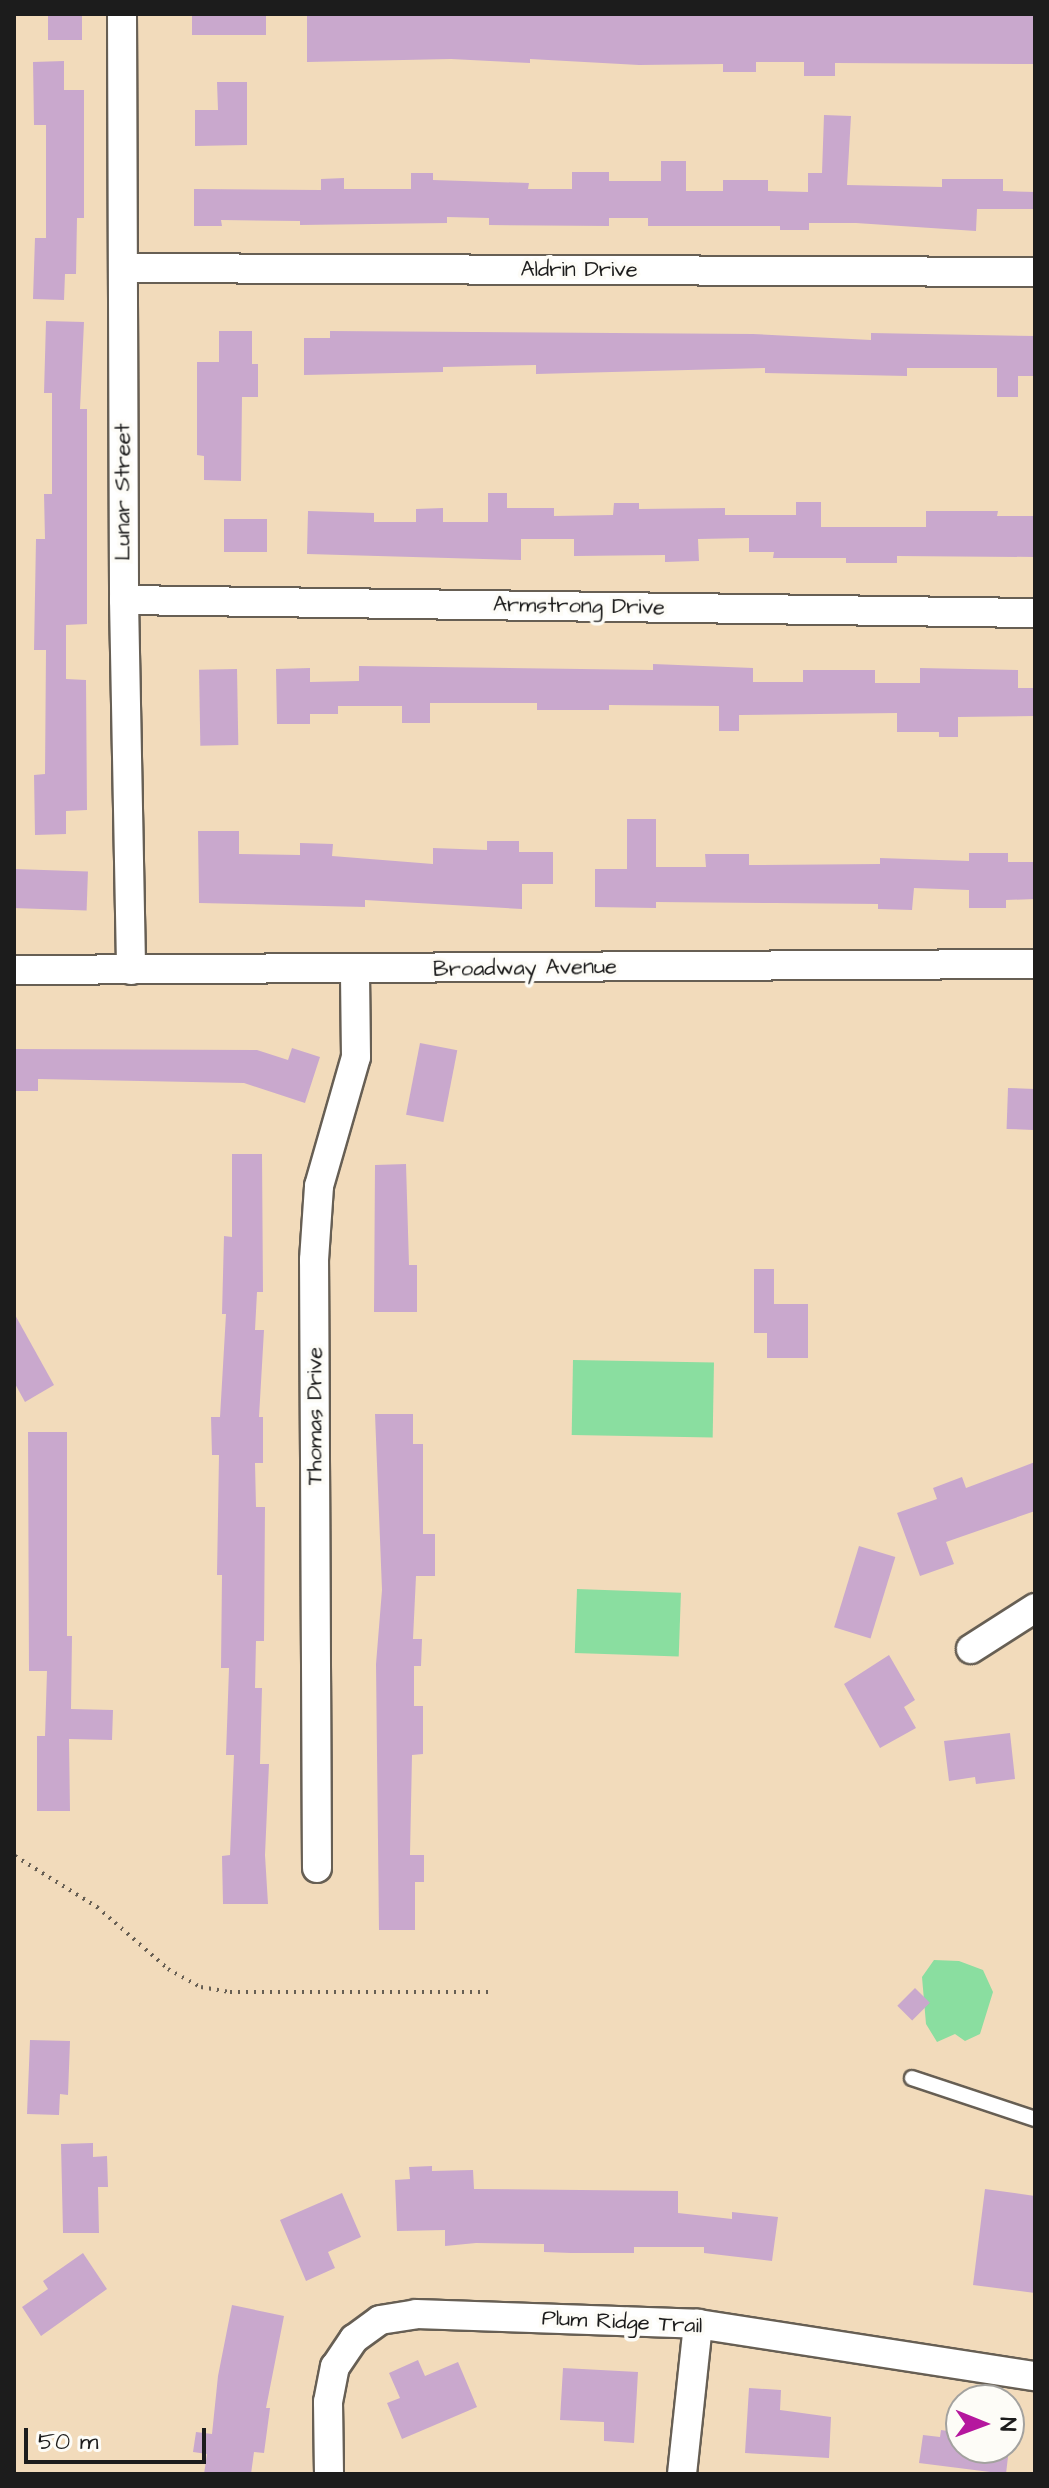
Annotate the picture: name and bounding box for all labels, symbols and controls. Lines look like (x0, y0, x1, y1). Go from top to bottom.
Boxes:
street label: Aldrin Drive (520, 257, 638, 283)
street label: Lunar Street (110, 423, 136, 561)
street label: Armstrong Drive (493, 591, 665, 621)
street label: Broadway Avenue (433, 953, 617, 983)
street label: Thomas Drive (302, 1347, 328, 1485)
street label: Plum Ridge Trail (541, 2305, 703, 2339)
north arrow (945, 2384, 1025, 2464)
scale bar (28, 2412, 210, 2462)
text: N (992, 2417, 1023, 2432)
text: 50 m (38, 2425, 98, 2459)

